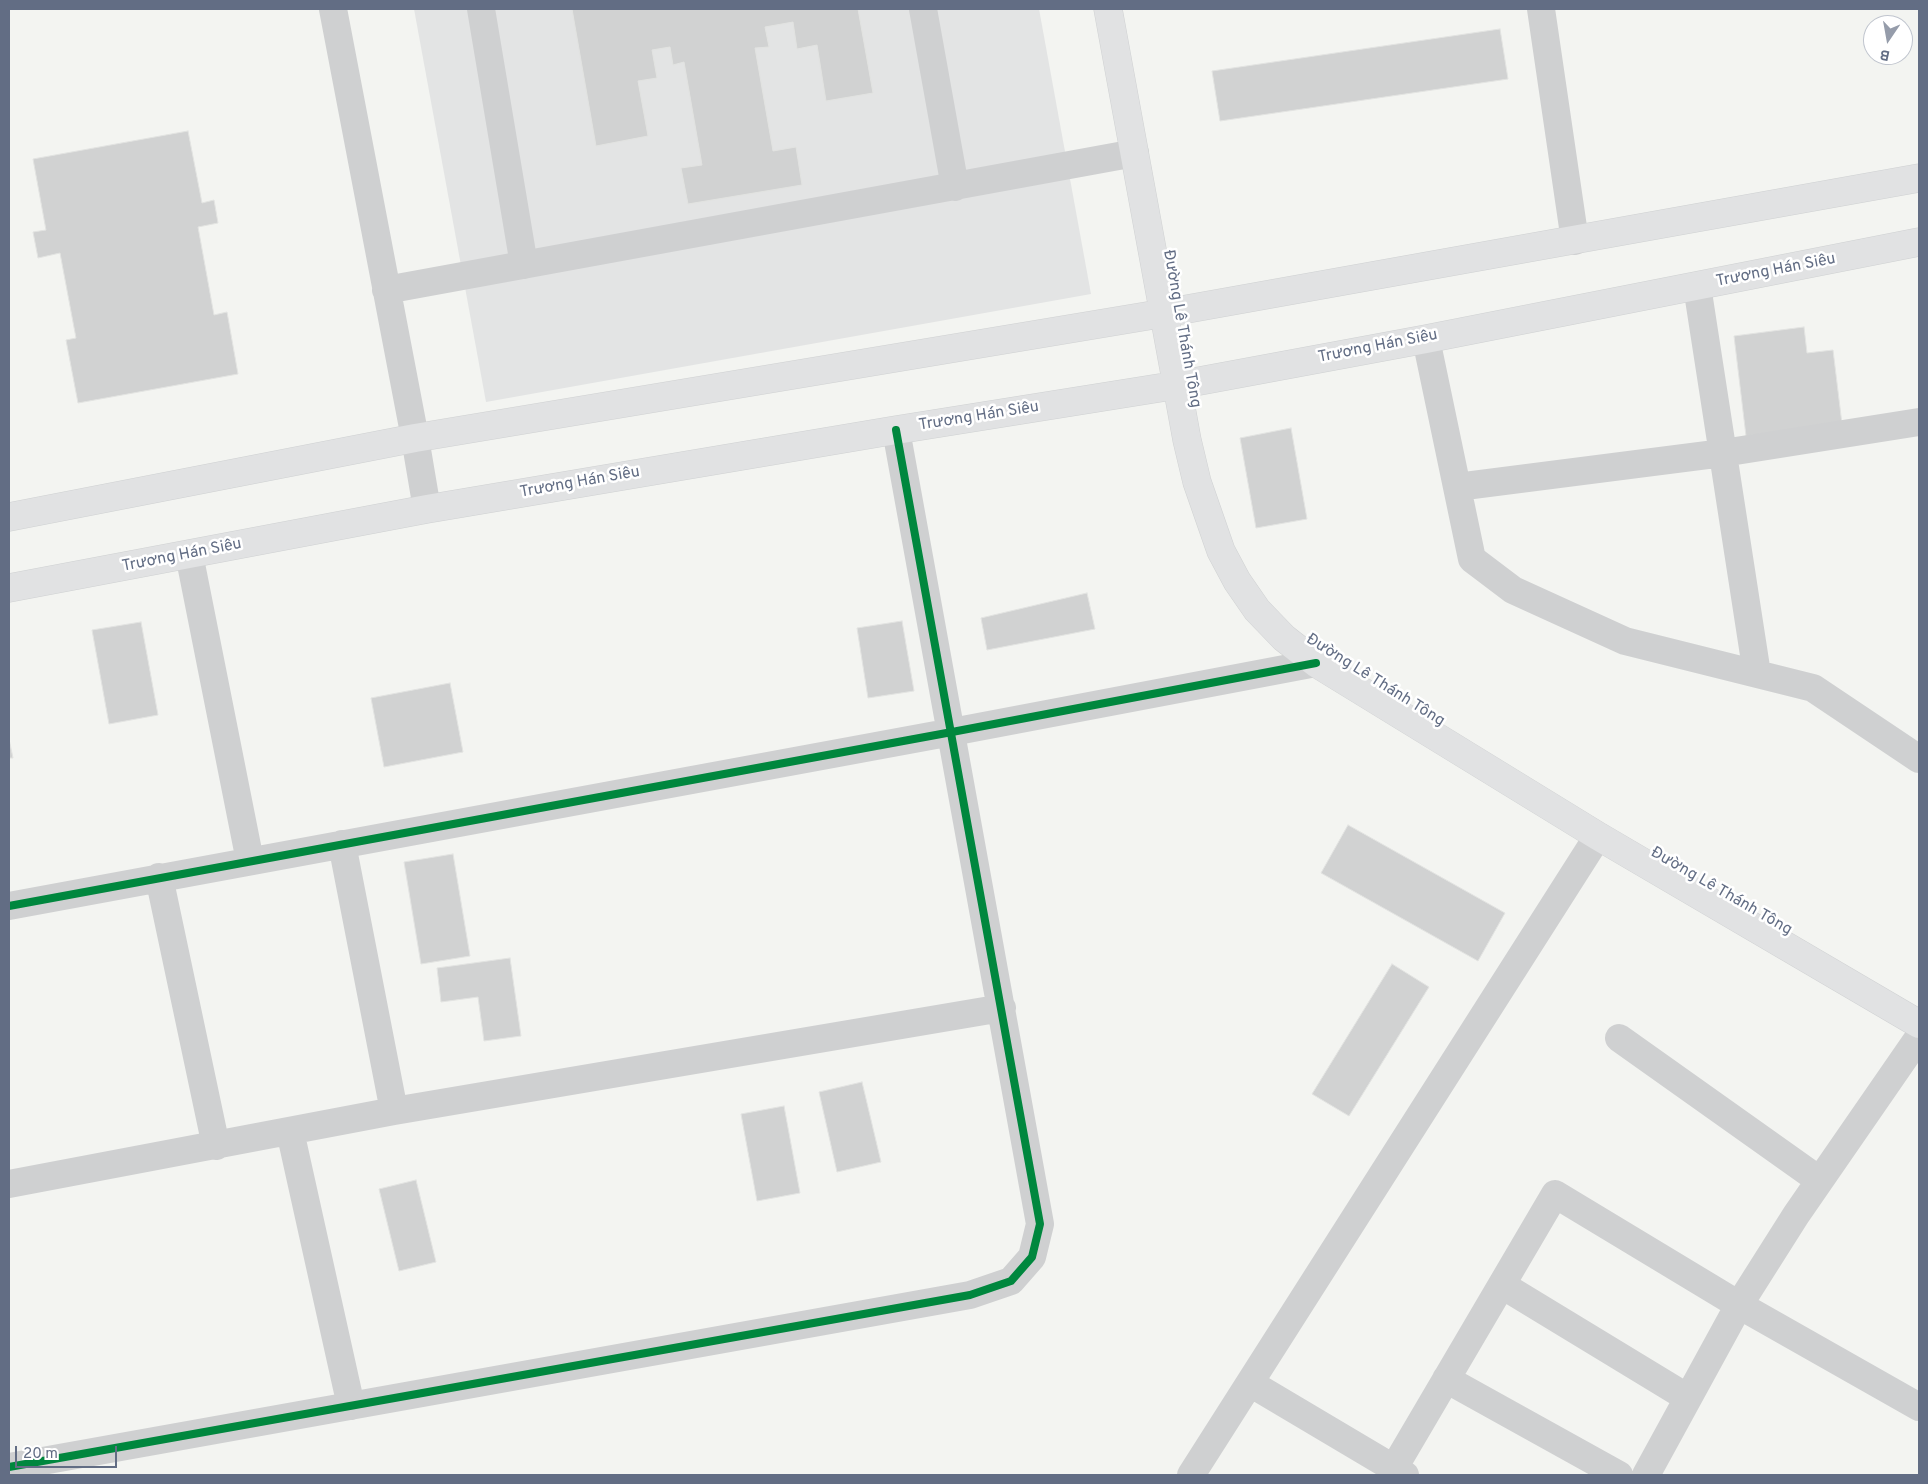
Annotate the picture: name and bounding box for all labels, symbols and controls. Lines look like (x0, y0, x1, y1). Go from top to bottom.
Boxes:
north arrow (1863, 15, 1913, 65)
text: B (1878, 45, 1891, 64)
street label: Đường Lê Thánh Tông (1158, 248, 1204, 410)
street label: Trương Hán Siêu (1715, 250, 1837, 292)
street label: Trương Hán Siêu (1317, 326, 1439, 368)
street label: Trương Hán Siêu (918, 398, 1040, 436)
street label: Trương Hán Siêu (519, 463, 641, 503)
street label: Trương Hán Siêu (121, 535, 243, 577)
street label: Đường Lê Thánh Tông (1302, 630, 1448, 732)
street label: Đường Lê Thánh Tông (1647, 844, 1795, 940)
scale bar (18, 1436, 120, 1468)
text: 20 m (23, 1445, 58, 1464)

